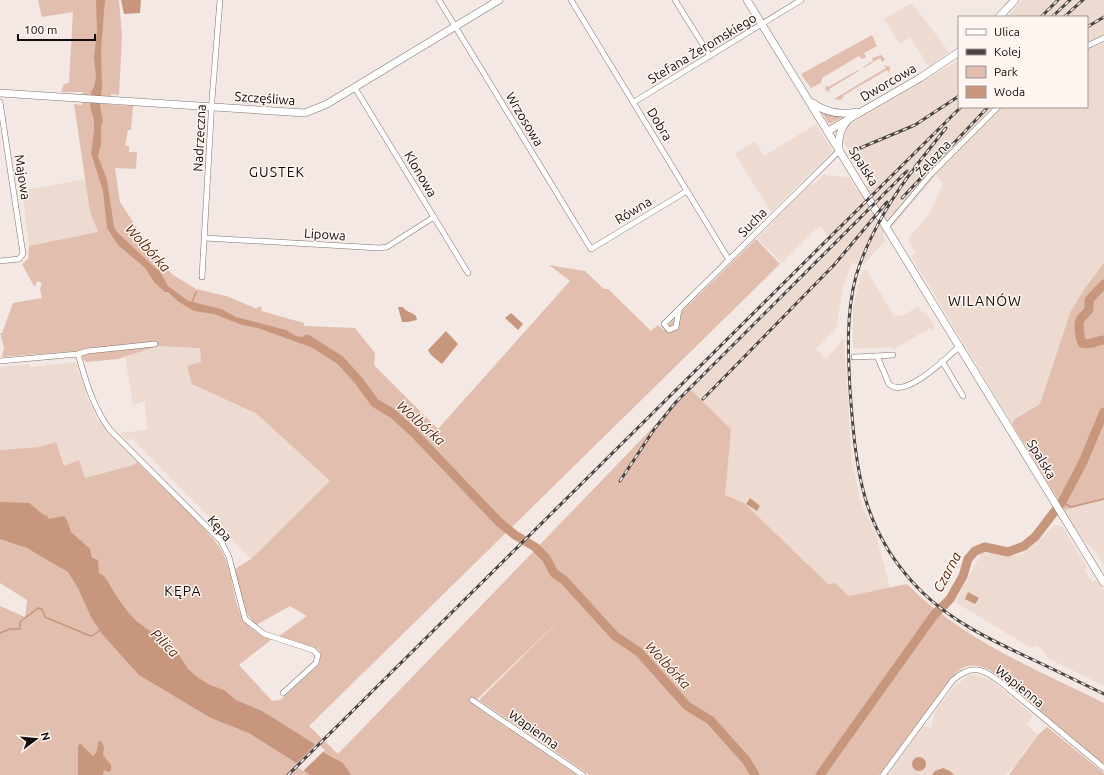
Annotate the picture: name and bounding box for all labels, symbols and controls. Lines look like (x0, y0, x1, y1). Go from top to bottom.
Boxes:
street label: Stefana Żeromskiego (645, 9, 759, 86)
scale bar (18, 16, 95, 42)
legend (958, 16, 1088, 108)
text: 100 m (24, 23, 57, 36)
text: Ulica (994, 25, 1020, 38)
text: Kolej (994, 45, 1021, 58)
street label: Dworcowa (858, 60, 918, 104)
text: Park (994, 65, 1018, 78)
text: Woda (994, 85, 1025, 98)
street label: Szczęśliwa (234, 89, 296, 107)
street label: Wrzosowa (503, 90, 547, 148)
street label: Nadrzeczna (190, 104, 208, 172)
street label: Dobra (645, 105, 675, 143)
street label: Żelazna (912, 136, 953, 179)
street label: Spalska (847, 144, 881, 188)
street label: Klonowa (402, 149, 440, 199)
street label: Majowa (13, 153, 33, 201)
district label: GUSTEK (249, 164, 305, 180)
street label: Równa (612, 194, 654, 226)
street label: Sucha (735, 205, 769, 239)
water label: Wolbórka (122, 221, 174, 276)
street label: Lipowa (304, 226, 346, 242)
district label: WILANÓW (948, 292, 1022, 309)
water label: Wolbórka (394, 397, 449, 449)
street label: Spalska (1025, 437, 1059, 481)
street label: Kępa (205, 512, 235, 544)
water label: Czarna (930, 549, 964, 595)
district label: KĘPA (164, 583, 202, 599)
water label: Pilica (148, 626, 183, 661)
water label: Wolbórka (642, 638, 694, 692)
street label: Wapienna (993, 662, 1047, 710)
street label: Wapienna (506, 707, 562, 751)
north arrow (16, 719, 56, 759)
text: N (39, 731, 53, 742)

